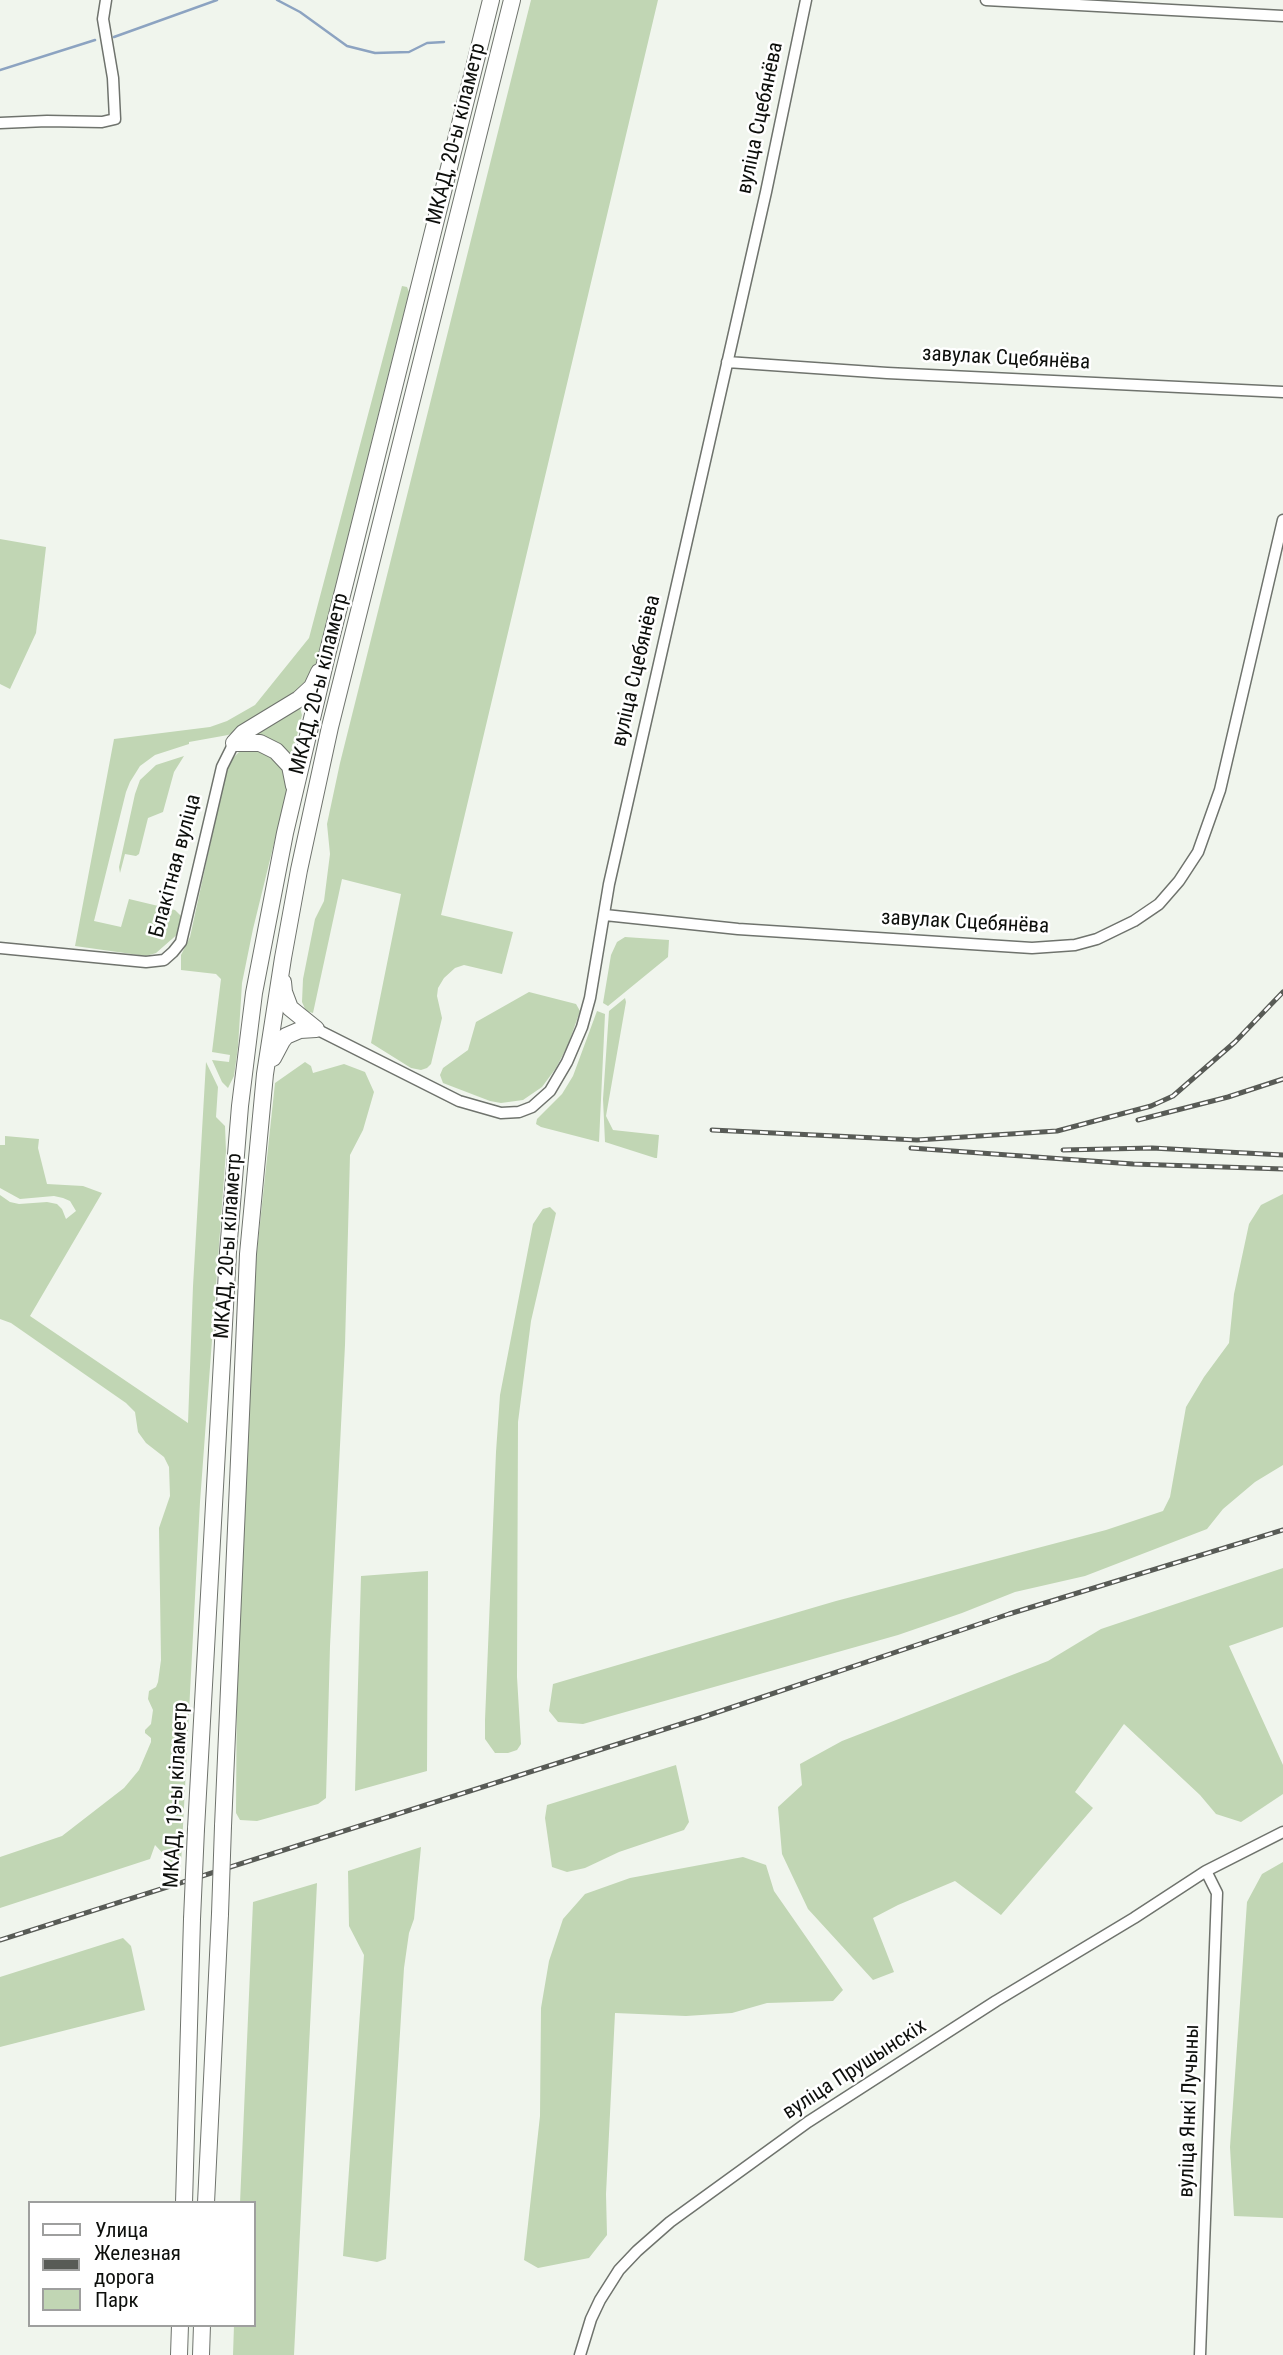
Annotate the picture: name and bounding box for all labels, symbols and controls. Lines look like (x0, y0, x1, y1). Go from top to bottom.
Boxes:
street label: вуліца Сцебянёва (733, 40, 789, 196)
street label: МКАД, 20-ы кіламетр (422, 41, 492, 227)
street label: завулак Сцебянёва (921, 342, 1091, 376)
street label: МКАД, 20-ы кіламетр (285, 591, 355, 777)
street label: вуліца Сцебянёва (607, 593, 667, 749)
street label: Блакітная вуліца (145, 792, 207, 940)
street label: завулак Сцебянёва (880, 906, 1050, 940)
street label: МКАД, 20-ы кіламетр (210, 1152, 248, 1340)
street label: МКАД, 19-ы кіламетр (160, 1701, 194, 1889)
street label: вуліца Прушынскіх (779, 2014, 931, 2126)
street label: вуліца Янкі Лучыны (1174, 2024, 1206, 2198)
legend (28, 2201, 256, 2327)
text: Улица (95, 2218, 148, 2242)
text: Железная дорога (94, 2241, 181, 2289)
text: Парк (95, 2288, 139, 2312)

